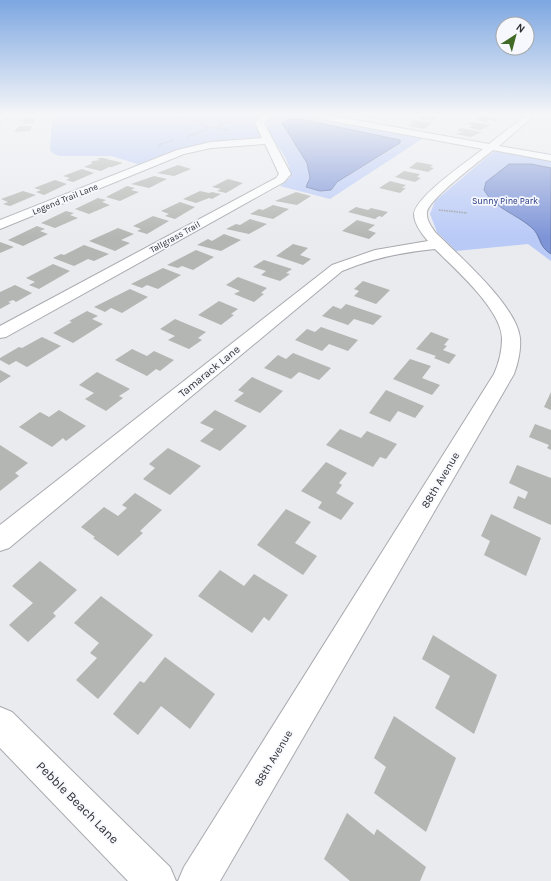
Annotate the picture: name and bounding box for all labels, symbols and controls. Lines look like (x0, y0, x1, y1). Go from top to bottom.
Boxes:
north arrow (495, 16, 535, 56)
text: N (514, 21, 528, 36)
street label: Legend Trail Lane (31, 181, 100, 217)
park label: Sunny Pine Park (472, 196, 538, 206)
street label: Tallgrass Trail (148, 219, 202, 255)
street label: Tamarack Lane (176, 343, 243, 400)
street label: 88th Avenue (419, 450, 462, 511)
street label: 88th Avenue (252, 728, 295, 789)
street label: Pebble Beach Lane (33, 758, 122, 847)

